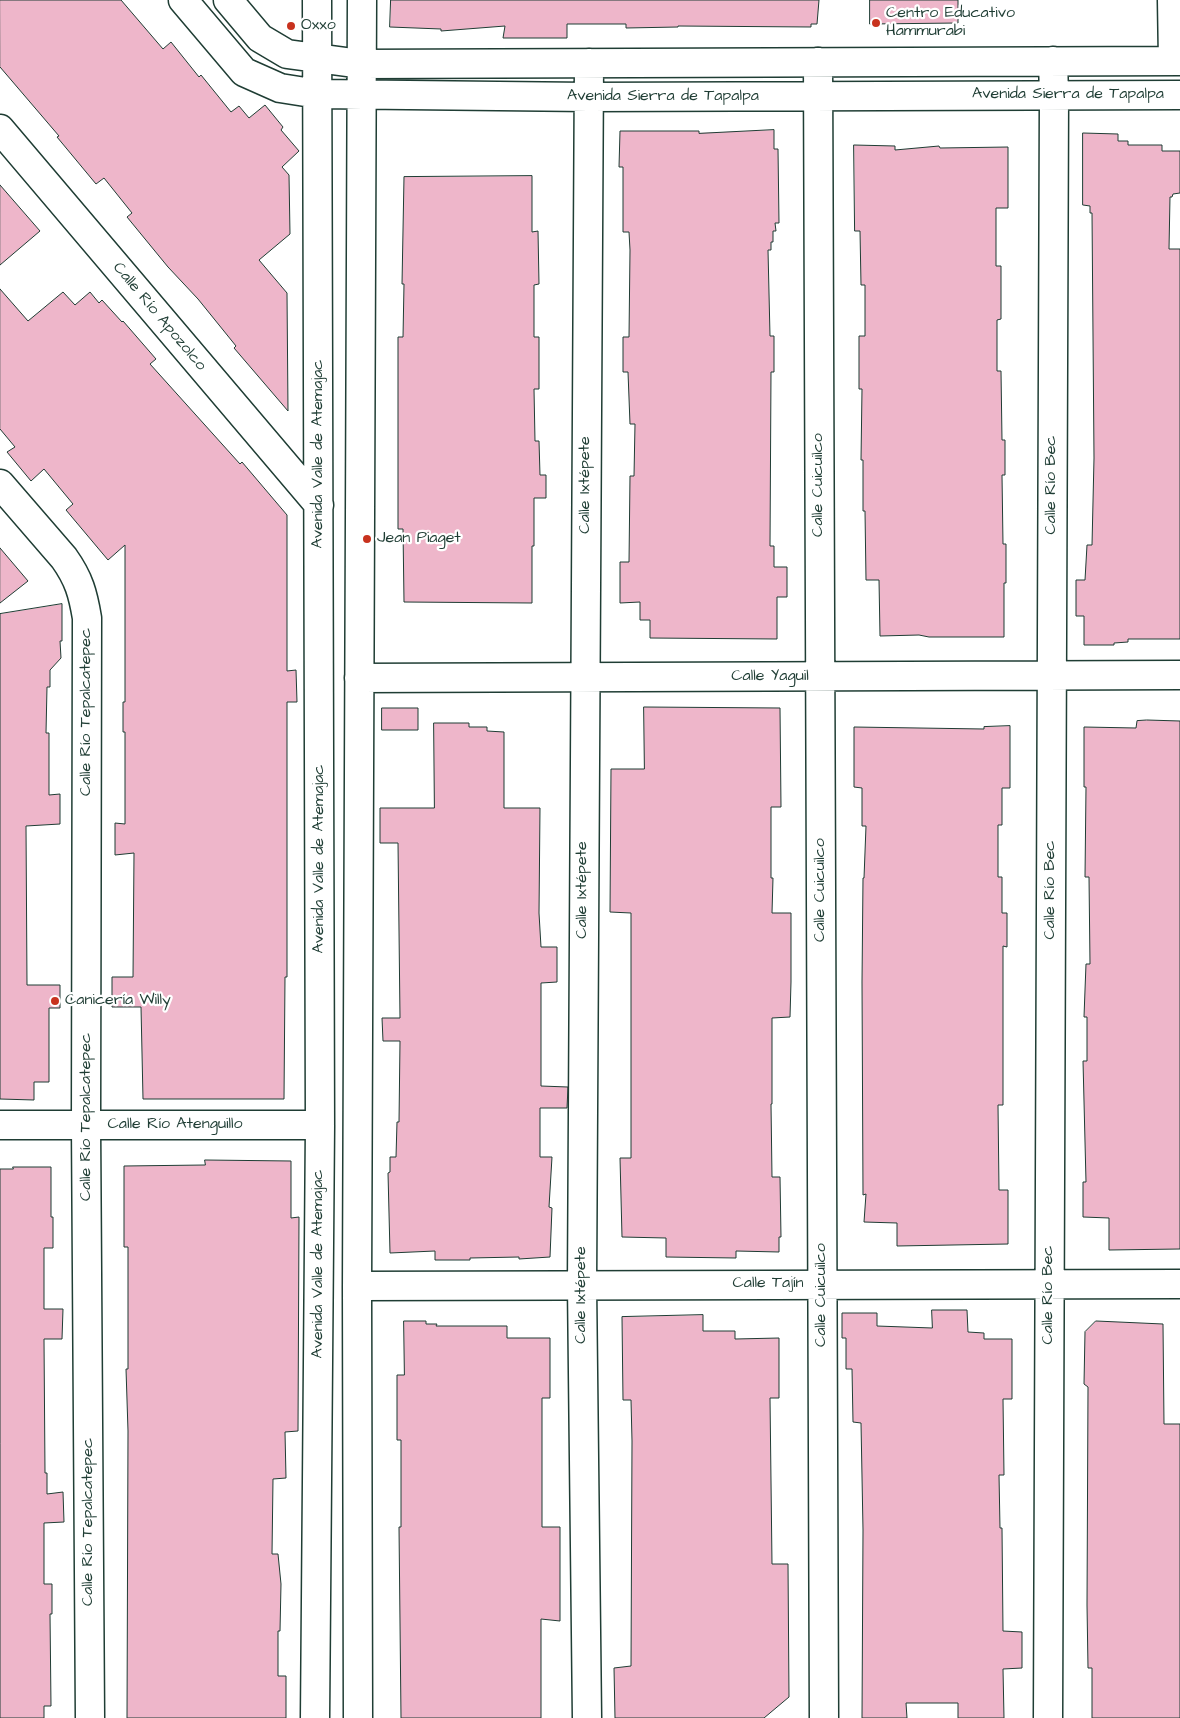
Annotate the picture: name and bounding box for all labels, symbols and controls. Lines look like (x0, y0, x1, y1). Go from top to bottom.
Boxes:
place label: Centro Educativo Hammurabi (886, 4, 1015, 42)
place label: Oxxo (301, 16, 336, 36)
marker: Centro Educativo Hammurabi (870, 17, 882, 29)
marker: Oxxo (285, 20, 297, 32)
street label: Avenida Sierra de Tapalpa (972, 85, 1164, 105)
street label: Avenida Sierra de Tapalpa (567, 87, 759, 107)
street label: Calle Río Apozolco (108, 259, 210, 375)
street label: Avenida Valle de Atemajac (309, 360, 329, 548)
street label: Calle Cuicuilco (809, 433, 829, 537)
street label: Calle Ixtépete (576, 436, 596, 534)
street label: Calle Río Bec (1042, 436, 1062, 534)
place label: Jean Piaget (377, 529, 461, 549)
marker: Jean Piaget (361, 533, 373, 545)
street label: Calle Río Tepalcatepec (77, 628, 97, 796)
street label: Calle Yaguil (731, 667, 809, 687)
street label: Avenida Valle de Atemajac (310, 765, 330, 953)
street label: Calle Cuicuilco (811, 838, 831, 942)
street label: Calle Ixtépete (573, 841, 593, 939)
street label: Calle Río Bec (1041, 841, 1061, 939)
place label: Canicería Willy (65, 991, 171, 1011)
marker: Canicería Willy (49, 995, 61, 1007)
street label: Calle Río Tepalcatepec (77, 1033, 97, 1201)
street label: Calle Río Atenguillo (108, 1115, 242, 1135)
street label: Avenida Valle de Atemajac (309, 1170, 329, 1358)
street label: Calle Cuicuilco (812, 1243, 832, 1347)
street label: Calle Ixtépete (572, 1246, 592, 1344)
street label: Calle Río Bec (1039, 1246, 1059, 1344)
street label: Calle Tajín (733, 1274, 803, 1294)
street label: Calle Río Tepalcatepec (79, 1438, 99, 1606)

